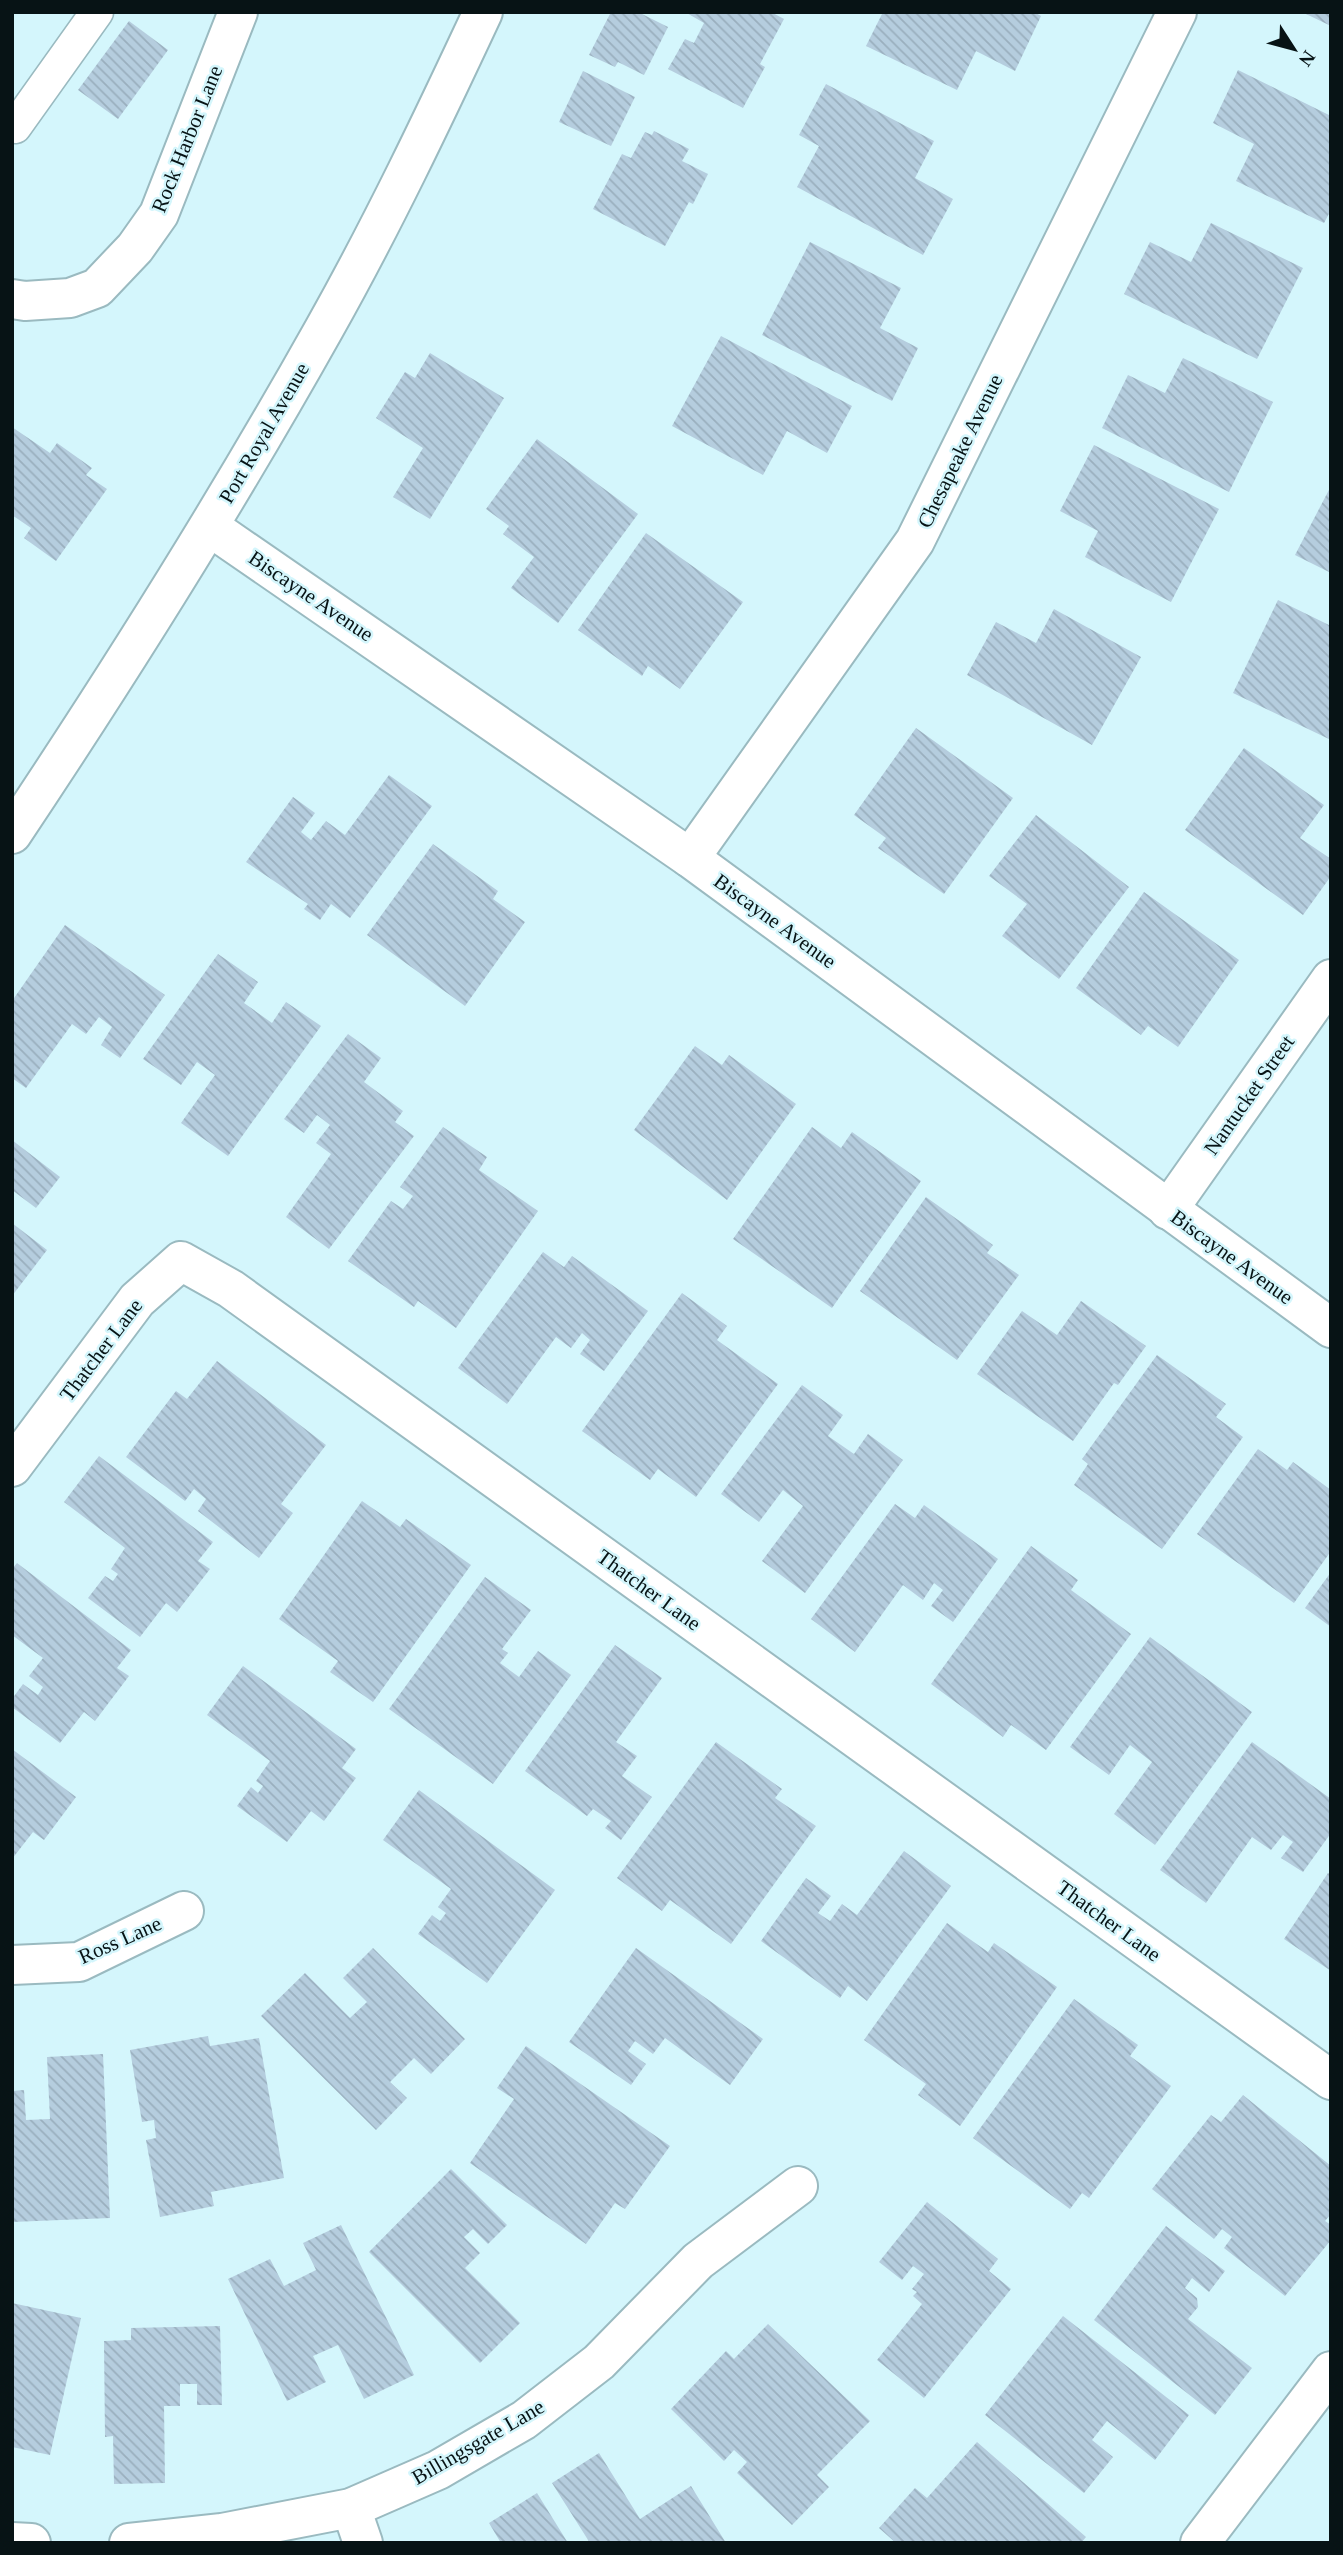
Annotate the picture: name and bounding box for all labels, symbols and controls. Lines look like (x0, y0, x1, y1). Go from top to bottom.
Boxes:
north arrow (1259, 14, 1329, 84)
text: N (1295, 47, 1320, 71)
street label: Rock Harbor Lane (147, 62, 227, 216)
street label: Port Royal Avenue (214, 358, 314, 508)
street label: Chesapeake Avenue (912, 370, 1008, 532)
street label: Biscayne Avenue (244, 546, 378, 646)
street label: Biscayne Avenue (709, 869, 841, 973)
street label: Nantucket Street (1199, 1030, 1299, 1159)
street label: Biscayne Avenue (1166, 1205, 1298, 1309)
street label: Thatcher Lane (55, 1294, 147, 1406)
street label: Thatcher Lane (593, 1544, 705, 1636)
street label: Thatcher Lane (1053, 1875, 1165, 1967)
street label: Ross Lane (75, 1911, 165, 1969)
street label: Billingsgate Lane (408, 2394, 548, 2490)

